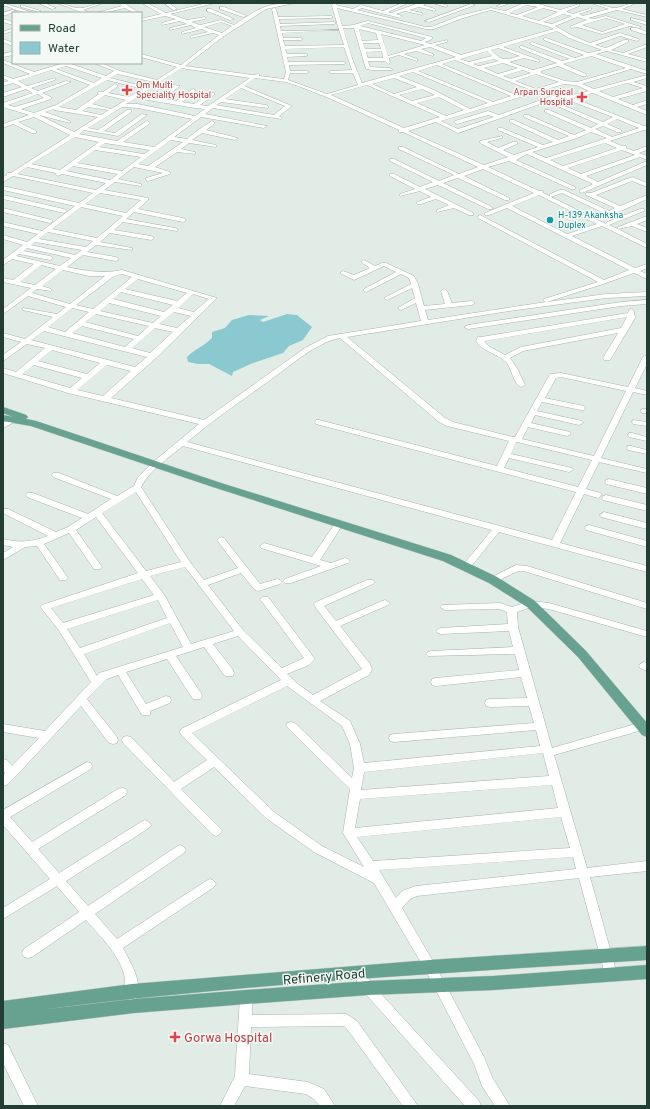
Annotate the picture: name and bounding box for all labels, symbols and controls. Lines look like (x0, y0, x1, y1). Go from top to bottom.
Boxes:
legend (12, 12, 142, 64)
text: Road (48, 21, 76, 37)
text: Water (48, 41, 80, 57)
place label: Om Multi Speciality Hospital (136, 80, 211, 101)
marker: Om Multi Speciality Hospital (121, 84, 133, 96)
place label: Arpan Surgical Hospital (514, 87, 573, 108)
marker: Arpan Surgical Hospital (576, 91, 588, 103)
place label: H-139 Akanksha Duplex (558, 210, 624, 231)
marker: H-139 Akanksha Duplex (545, 215, 555, 225)
street label: Refinery Road (282, 966, 366, 990)
marker: Gorwa Hospital (169, 1031, 181, 1043)
place label: Gorwa Hospital (184, 1031, 272, 1047)

